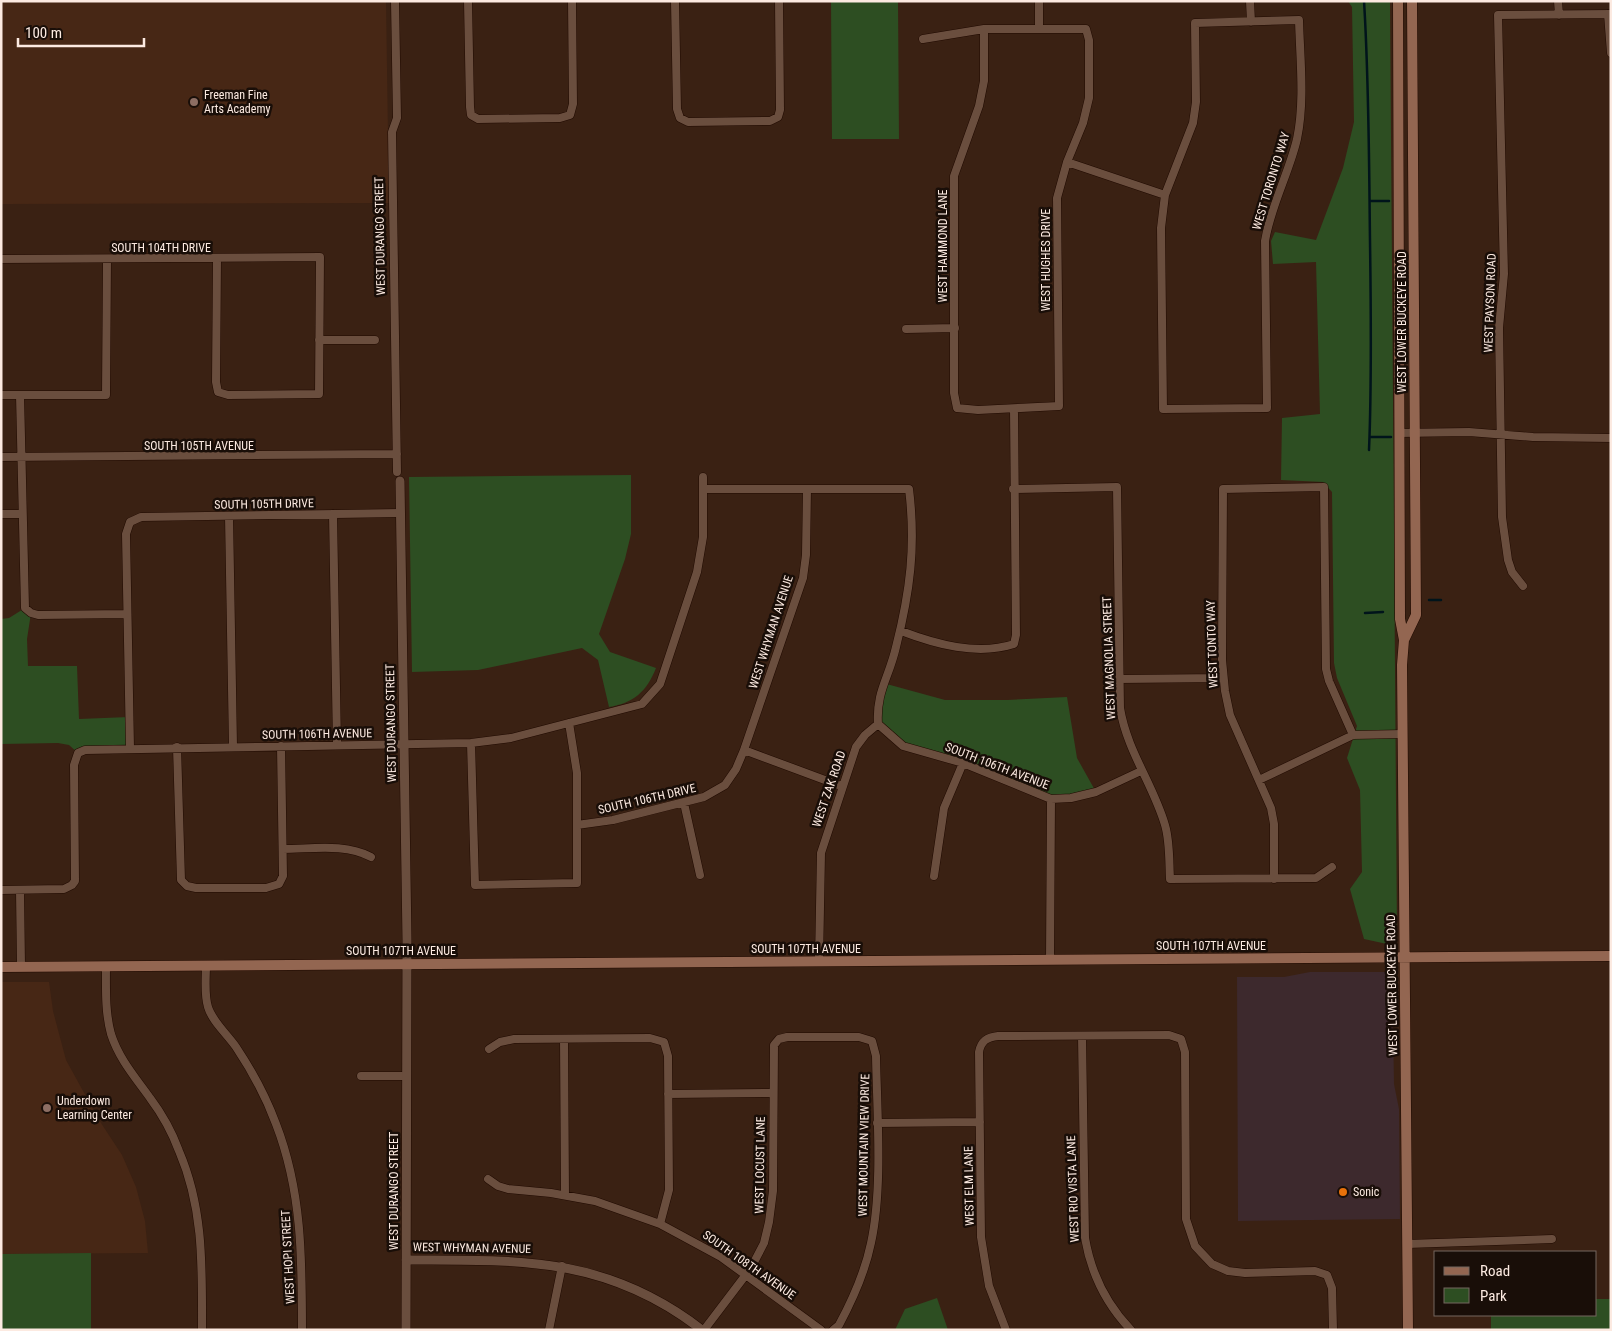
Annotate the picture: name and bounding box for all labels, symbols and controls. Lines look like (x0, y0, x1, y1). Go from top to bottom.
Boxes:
scale bar (18, 15, 144, 47)
text: 100 m (25, 24, 62, 42)
place label: Freeman Fine Arts Academy (204, 88, 270, 116)
marker: Freeman Fine Arts Academy (188, 96, 200, 108)
street label: WEST TORONTO WAY (1249, 130, 1293, 232)
street label: WEST DURANGO STREET (372, 177, 388, 295)
street label: WEST HAMMOND LANE (936, 189, 950, 303)
street label: WEST HUGHES DRIVE (1039, 209, 1053, 311)
street label: SOUTH 104TH DRIVE (111, 241, 211, 255)
street label: WEST LOWER BUCKEYE ROAD (1395, 251, 1409, 393)
street label: WEST PAYSON ROAD (1481, 253, 1499, 353)
street label: SOUTH 105TH AVENUE (144, 439, 254, 453)
street label: SOUTH 105TH DRIVE (214, 496, 314, 512)
street label: WEST WHYMAN AVENUE (746, 574, 796, 690)
street label: WEST MAGNOLIA STREET (1100, 596, 1118, 720)
street label: WEST TONTO WAY (1203, 599, 1221, 688)
street label: WEST DURANGO STREET (383, 664, 399, 782)
street label: SOUTH 106TH AVENUE (262, 726, 372, 742)
street label: SOUTH 106TH AVENUE (943, 740, 1051, 792)
street label: WEST ZAK ROAD (809, 749, 849, 829)
street label: SOUTH 106TH DRIVE (597, 781, 697, 817)
street label: WEST LOWER BUCKEYE ROAD (1384, 914, 1400, 1056)
street label: SOUTH 107TH AVENUE (1156, 939, 1266, 953)
street label: SOUTH 107TH AVENUE (751, 942, 861, 956)
street label: SOUTH 107TH AVENUE (346, 944, 456, 958)
street label: WEST MOUNTAIN VIEW DRIVE (856, 1073, 872, 1216)
place label: Underdown Learning Center (57, 1094, 132, 1122)
marker: Underdown Learning Center (41, 1102, 53, 1114)
street label: WEST LOCUST LANE (752, 1116, 768, 1214)
street label: WEST DURANGO STREET (387, 1132, 401, 1250)
street label: WEST RIO VISTA LANE (1064, 1135, 1082, 1243)
street label: WEST ELM LANE (961, 1146, 977, 1226)
place label: Sonic (1353, 1185, 1380, 1199)
marker: Sonic (1337, 1186, 1349, 1198)
street label: WEST HOPI STREET (279, 1210, 297, 1304)
street label: SOUTH 108TH AVENUE (700, 1228, 798, 1302)
street label: WEST WHYMAN AVENUE (413, 1240, 531, 1256)
legend (1434, 1251, 1597, 1316)
text: Road (1480, 1262, 1510, 1280)
text: Park (1480, 1287, 1507, 1305)

